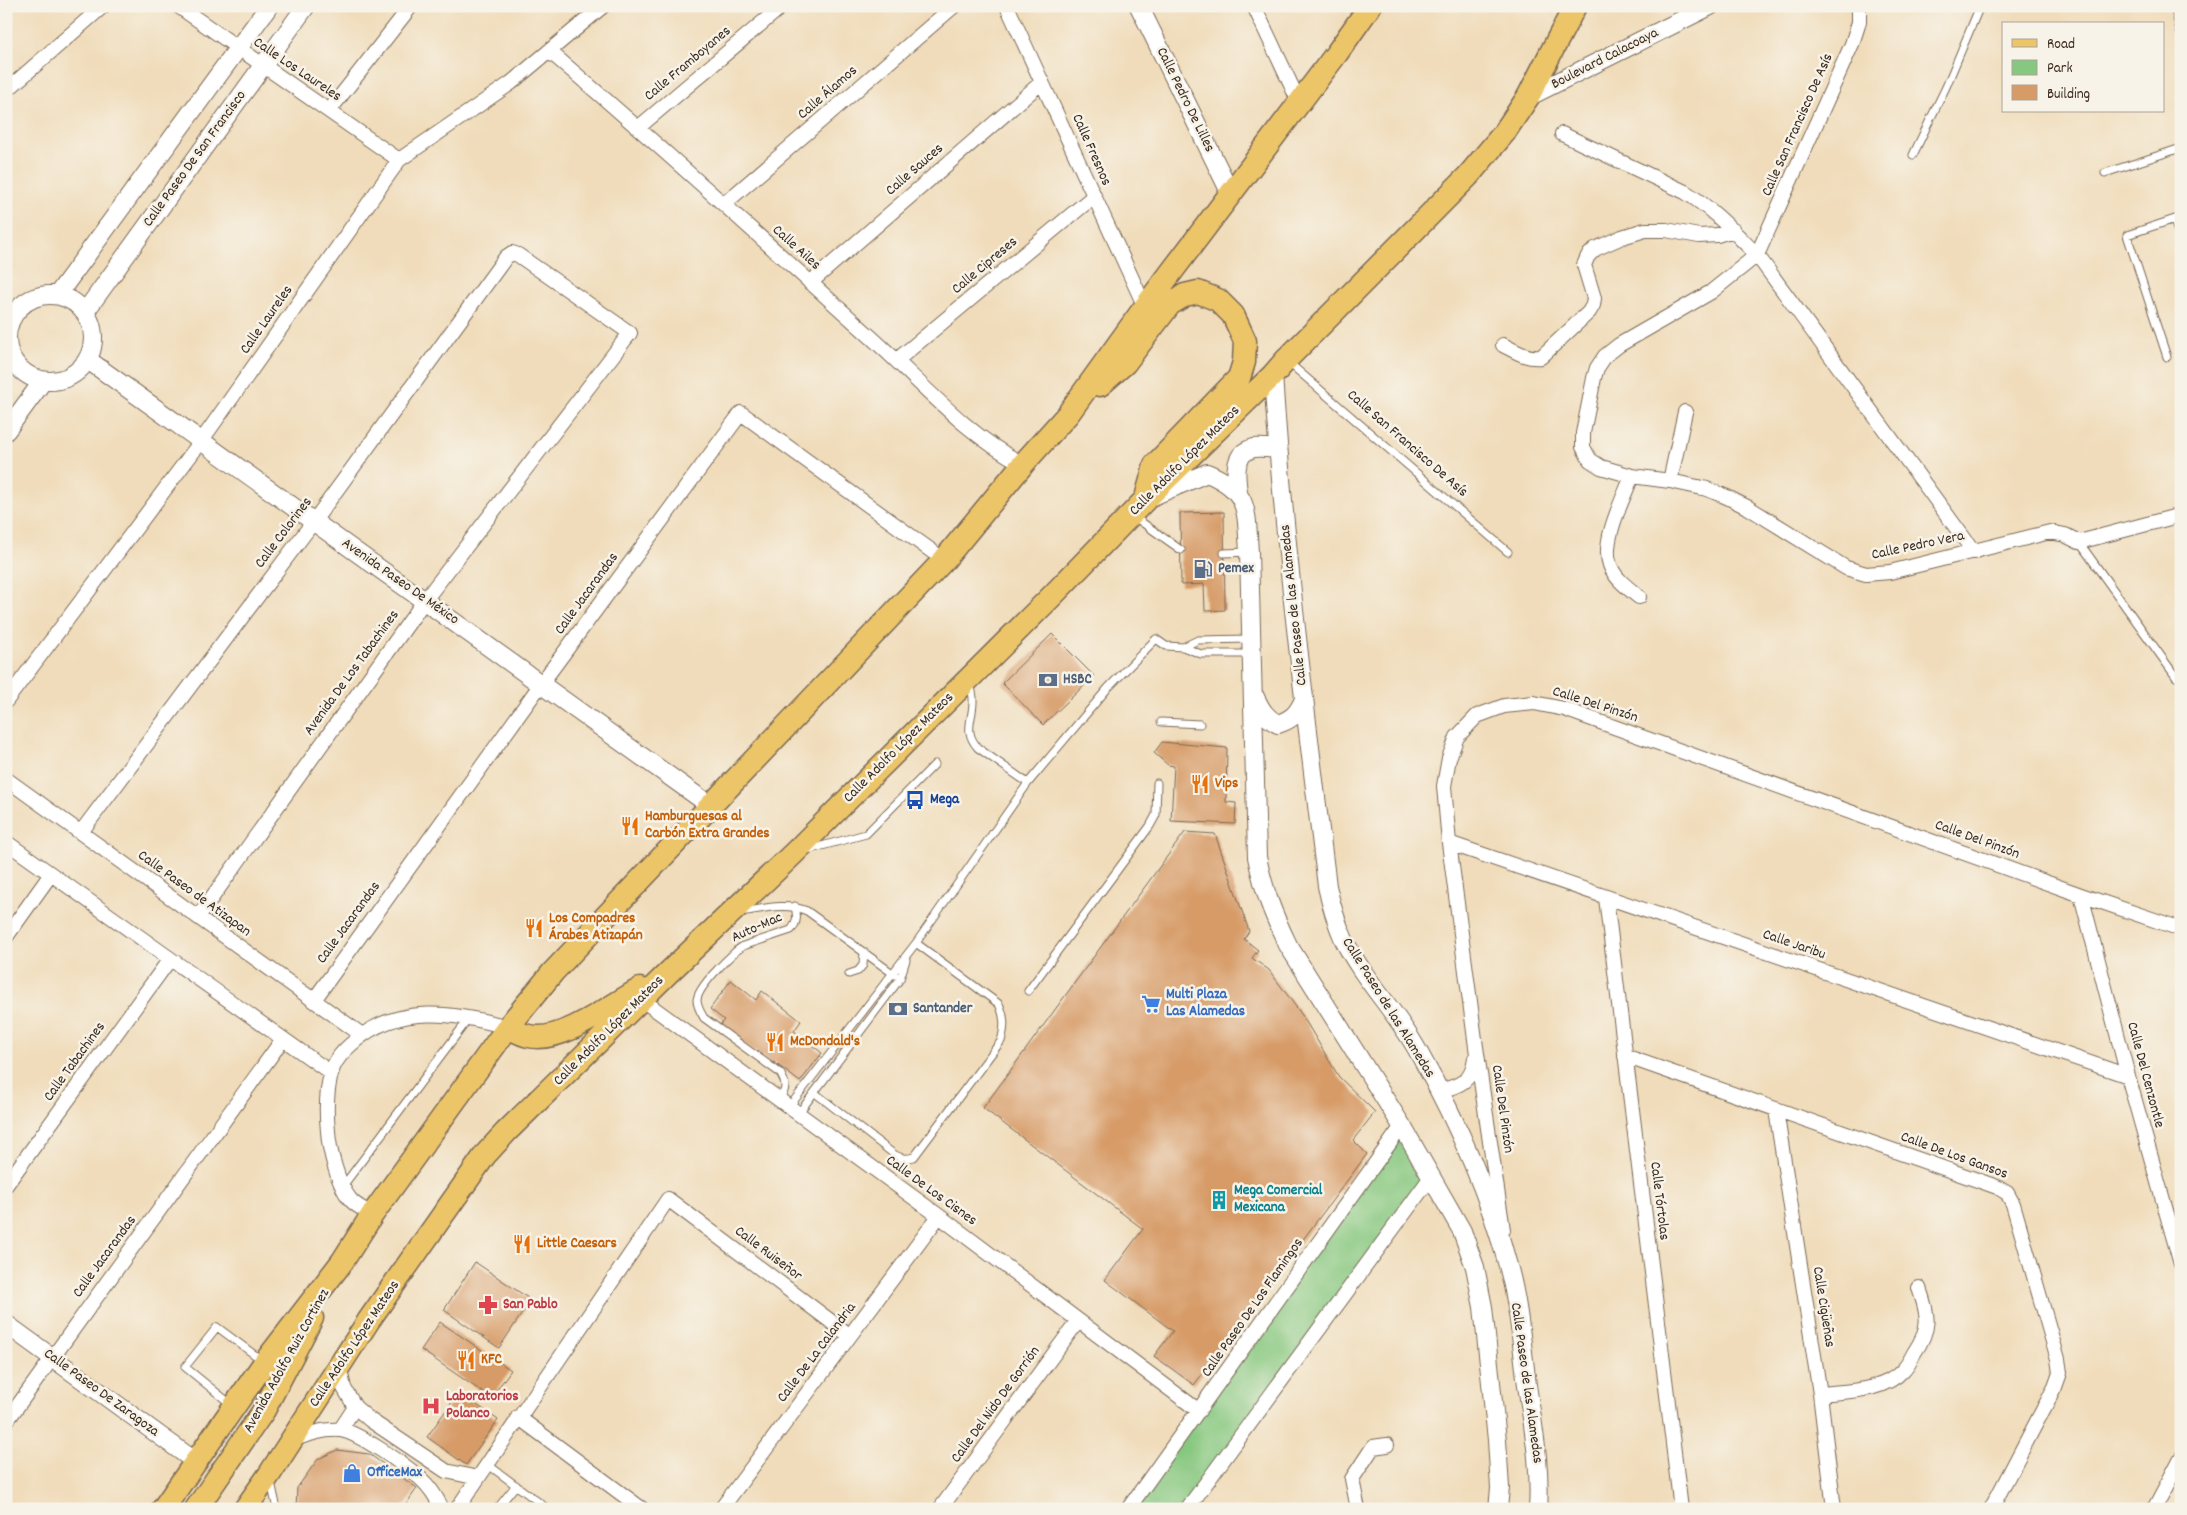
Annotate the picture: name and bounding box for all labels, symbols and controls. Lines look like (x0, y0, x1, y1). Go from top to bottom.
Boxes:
street label: Calle Framboyanes (640, 21, 736, 107)
street label: Boulevard Calacoaya (1548, 22, 1663, 96)
legend (2002, 22, 2164, 112)
street label: Calle Los Laureles (248, 32, 346, 108)
text: Road (2047, 34, 2075, 56)
street label: Calle Pedro De Lilles (1150, 44, 1220, 156)
street label: Calle San Francisco De Asís (1757, 50, 1839, 200)
text: Park (2047, 58, 2073, 80)
street label: Calle Álamos (793, 61, 863, 125)
text: Building (2047, 84, 2090, 106)
street label: Calle Paseo De San Francisco (138, 86, 252, 232)
street label: Calle Fresnos (1065, 110, 1117, 190)
street label: Calle Sauces (881, 139, 949, 201)
street label: Calle Ailes (767, 220, 825, 276)
street label: Calle Cipreses (947, 232, 1023, 300)
street label: Calle Laureles (235, 281, 299, 359)
street label: Calle San Francisco De Asís (1341, 385, 1473, 503)
street label: Calle Adolfo López Mateos (1125, 401, 1245, 521)
street label: Calle Colorines (250, 493, 318, 573)
street label: Calle Paseo de las Alamedas (1275, 523, 1313, 687)
street label: Calle Pedro Vera (1870, 525, 1967, 567)
street label: Avenida Paseo De México (337, 533, 464, 631)
street label: Calle Jacarandas (550, 548, 624, 640)
fuel station icon: Pemex (1192, 558, 1214, 580)
place label: Pemex (1218, 558, 1254, 580)
street label: Avenida De Los Tabachines (299, 606, 405, 740)
bank icon: HSBC (1037, 669, 1059, 691)
place label: HSBC (1063, 669, 1092, 691)
street label: Calle Del Pinzón (1549, 681, 1641, 729)
street label: Calle Adolfo López Mateos (839, 688, 959, 808)
restaurant icon: Vips (1189, 773, 1211, 795)
place label: Vips (1215, 773, 1238, 795)
bus stop icon: Mega (904, 789, 926, 811)
place label: Mega (930, 789, 960, 811)
place label: Hamburguesas al Carbón Extra Grandes (645, 806, 770, 845)
street label: Calle Del Pinzón (1932, 814, 2023, 866)
restaurant icon: Hamburguesas al Carbón Extra Grandes (619, 815, 641, 837)
street label: Calle Paseo de Atizapan (133, 845, 255, 943)
street label: Calle Jacarandas (312, 877, 386, 969)
street label: Auto-Mac (728, 907, 786, 949)
place label: Los Compadres Árabes Atizapán (549, 908, 643, 947)
restaurant icon: Los Compadres Árabes Atizapán (523, 917, 545, 939)
street label: Calle Jaribu (1760, 924, 1828, 966)
street label: Calle Paseo de las Alamedas (1336, 933, 1440, 1083)
street label: Calle Adolfo López Mateos (549, 971, 669, 1091)
place label: Multi Plaza Las Alamedas (1166, 984, 1245, 1023)
supermarket icon: Multi Plaza Las Alamedas (1140, 993, 1162, 1015)
bank icon: Santander (887, 998, 909, 1020)
place label: Santander (913, 998, 973, 1020)
street label: Calle Tabachines (39, 1018, 111, 1106)
street label: Calle Del Cenzontle (2120, 1020, 2170, 1131)
restaurant icon: McDondald's (764, 1031, 786, 1053)
place label: McDondald's (790, 1031, 860, 1053)
street label: Calle Del Pinzón (1485, 1064, 1519, 1155)
street label: Calle De Los Gansos (1897, 1126, 2011, 1186)
street label: Calle De Los Cisnes (881, 1150, 981, 1232)
street label: Calle Tórtolas (1643, 1160, 1675, 1242)
place label: Mega Comercial Mexicana (1234, 1180, 1323, 1219)
building icon: Mega Comercial Mexicana (1208, 1189, 1230, 1211)
street label: Calle Jacarandas (68, 1211, 142, 1303)
street label: Calle Ruiseñor (729, 1221, 807, 1287)
restaurant icon: Little Caesars (511, 1233, 533, 1255)
place label: Little Caesars (537, 1233, 617, 1255)
street label: Calle Paseo De Los Flamingos (1196, 1234, 1310, 1382)
street label: Calle Cigüeñas (1806, 1265, 1840, 1349)
street label: Calle Adolfo López Mateos (304, 1276, 406, 1412)
street label: Avenida Adolfo Ruiz Cortinez (238, 1285, 336, 1437)
pharmacy icon: San Pablo (477, 1294, 499, 1316)
place label: San Pablo (503, 1294, 558, 1316)
street label: Calle De La Calandria (772, 1298, 863, 1408)
street label: Calle Paseo de las Alamedas (1504, 1301, 1548, 1465)
street label: Calle Del Nido De Gorrión (946, 1342, 1046, 1468)
street label: Calle Paseo De Zaragoza (39, 1343, 164, 1443)
restaurant icon: KFC (455, 1349, 477, 1371)
place label: KFC (481, 1349, 503, 1371)
place label: Laboratorios Polanco (446, 1386, 518, 1425)
hospital icon: Laboratorios Polanco (420, 1395, 442, 1417)
shop icon: OfficeMax (341, 1462, 363, 1484)
place label: OfficeMax (367, 1462, 423, 1484)

